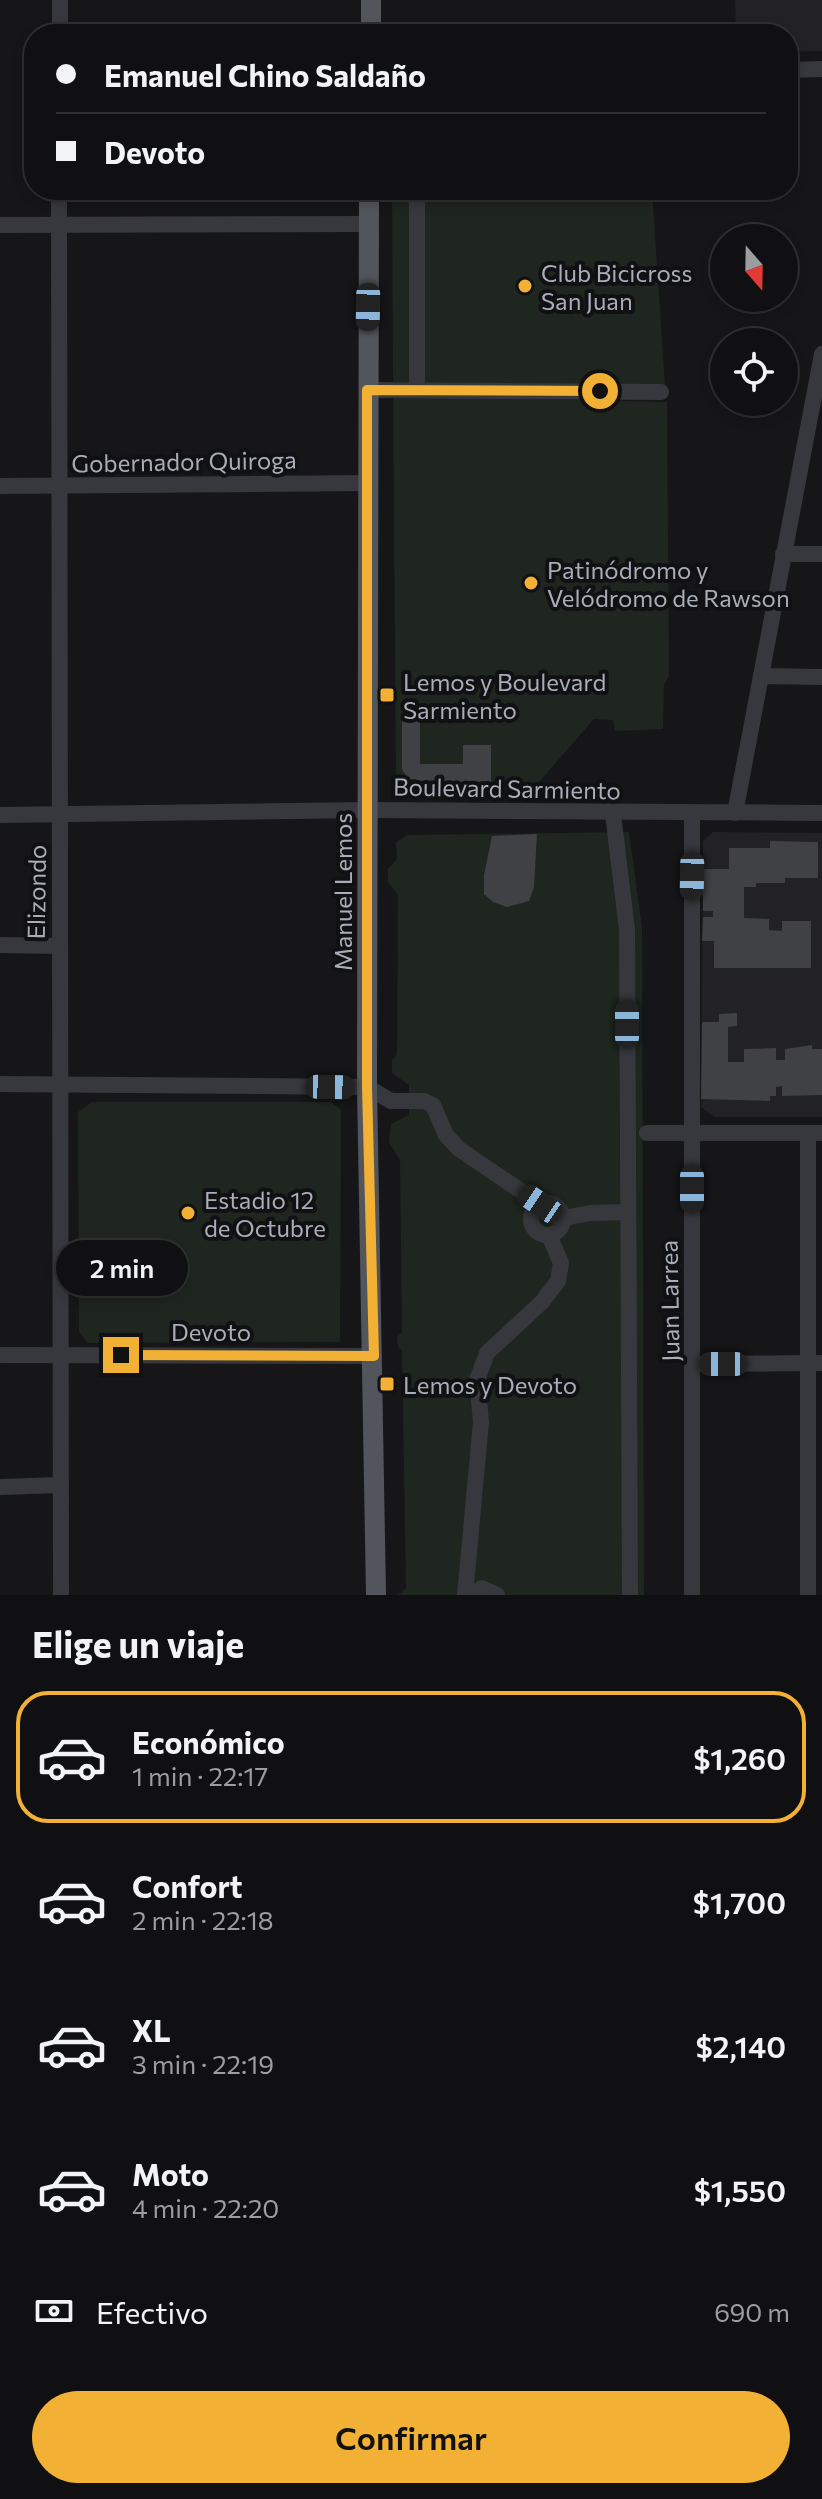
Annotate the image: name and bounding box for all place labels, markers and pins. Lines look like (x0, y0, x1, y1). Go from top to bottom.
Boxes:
place label: Club Bicicross San Juan (541, 258, 692, 315)
marker: Club Bicicross San Juan (516, 277, 534, 295)
place label: Patinódromo y Velódromo de Rawson (547, 555, 790, 612)
marker: Patinódromo y Velódromo de Rawson (522, 574, 540, 592)
place label: Lemos y Boulevard Sarmiento (403, 667, 606, 724)
marker: Lemos y Boulevard Sarmiento (378, 686, 396, 704)
place label: Estadio 12 de Octubre (204, 1185, 326, 1242)
marker: Estadio 12 de Octubre (179, 1204, 197, 1222)
place label: Lemos y Devoto (403, 1370, 577, 1399)
marker: Lemos y Devoto (378, 1375, 396, 1393)

